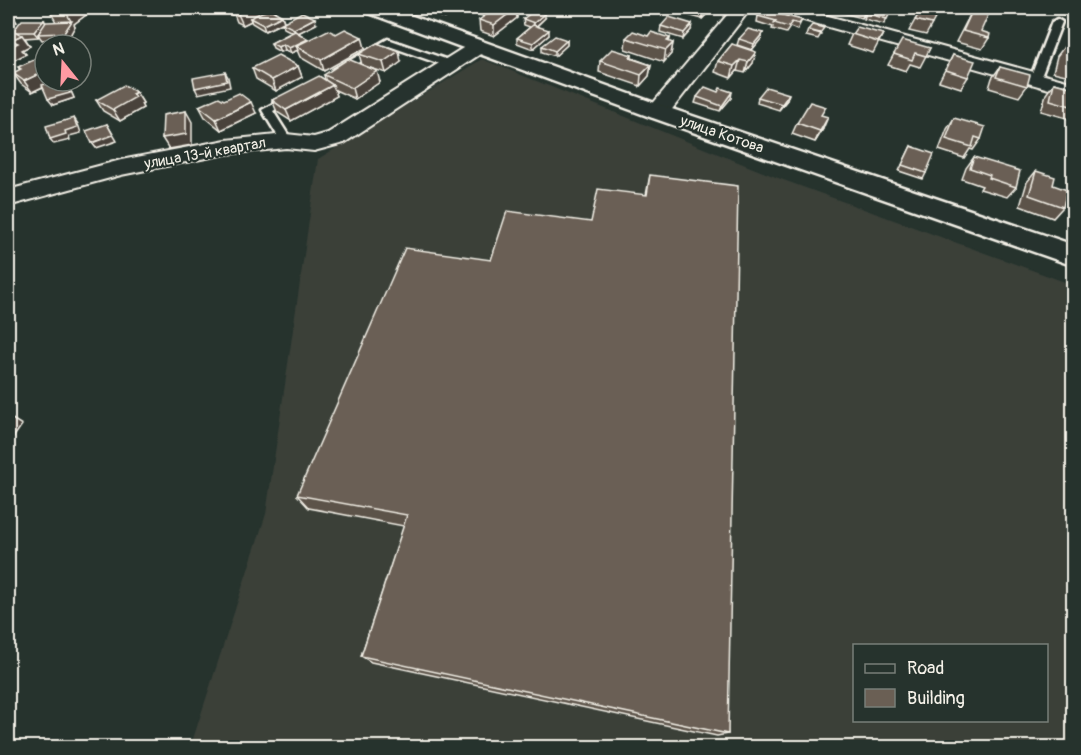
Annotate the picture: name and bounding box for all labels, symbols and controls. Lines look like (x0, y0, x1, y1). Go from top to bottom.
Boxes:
north arrow (33, 33, 93, 93)
text: N (50, 38, 67, 61)
street label: улица Котова (677, 111, 766, 158)
street label: улица 13-й квартал (142, 133, 268, 174)
legend (853, 644, 1048, 722)
text: Road (907, 657, 944, 680)
text: Building (907, 687, 965, 710)

